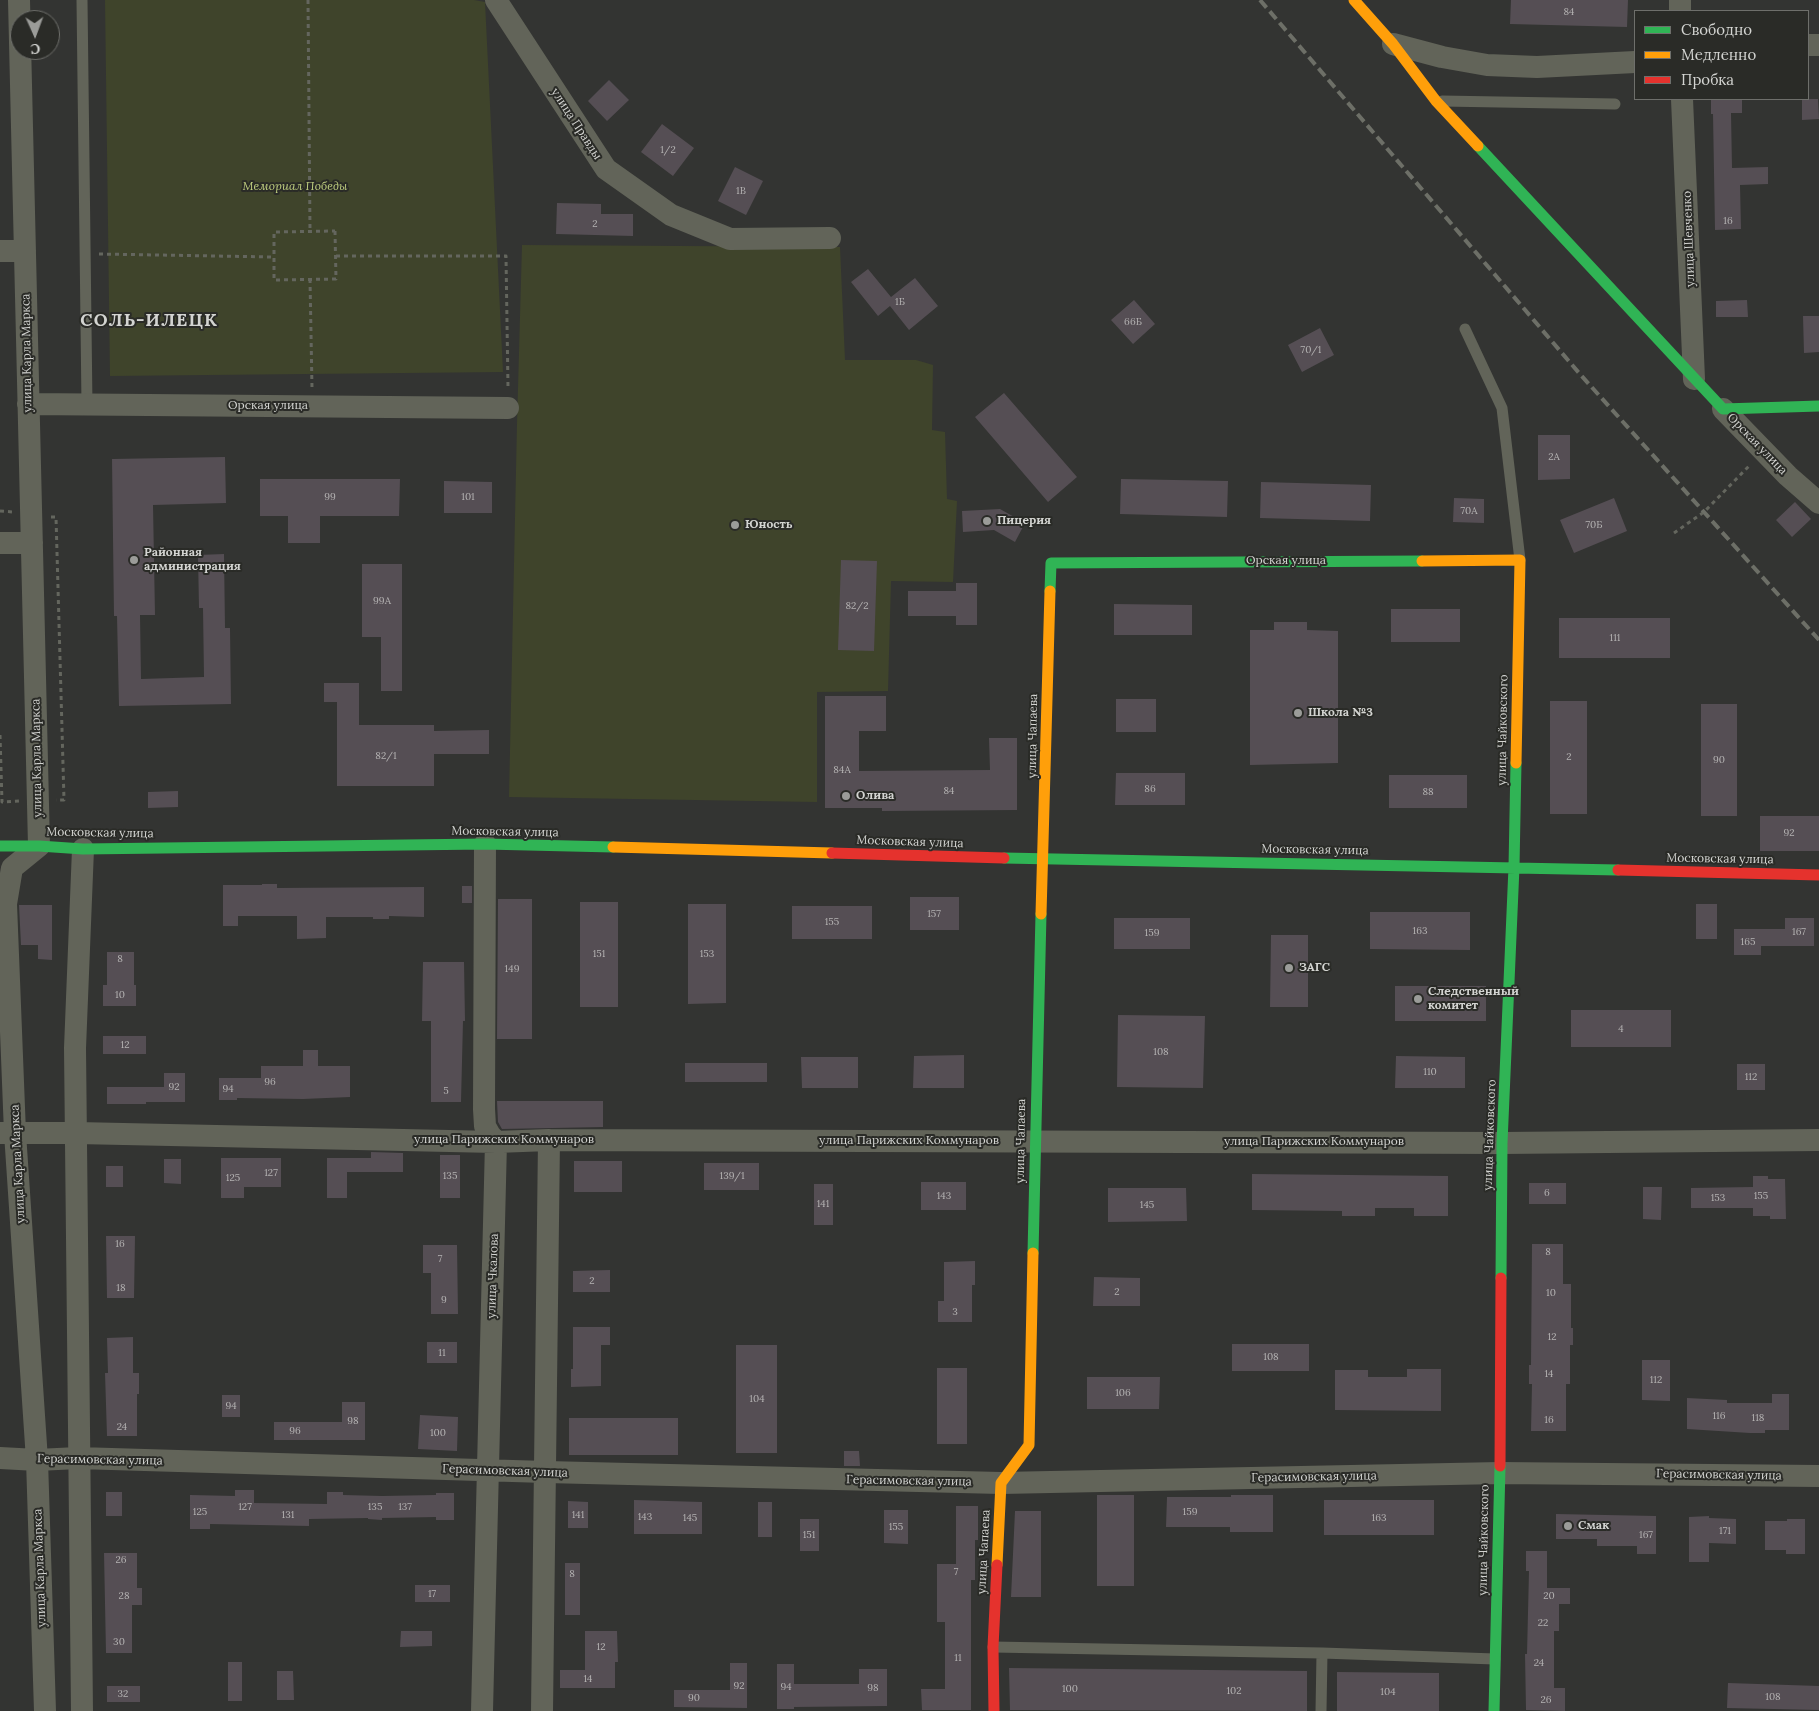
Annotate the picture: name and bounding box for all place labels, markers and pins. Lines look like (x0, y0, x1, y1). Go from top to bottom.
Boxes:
place label: Пицерия (997, 514, 1051, 528)
marker: Пицерия (981, 515, 993, 527)
place label: Юность (745, 518, 793, 532)
marker: Юность (729, 519, 741, 531)
place label: Районная администрация (144, 546, 241, 574)
marker: Районная администрация (128, 554, 140, 566)
place label: Школа №3 (1308, 706, 1373, 720)
marker: Школа №3 (1292, 707, 1304, 719)
place label: Олива (856, 789, 894, 803)
marker: Олива (840, 790, 852, 802)
place label: ЗАГС (1299, 961, 1330, 975)
marker: ЗАГС (1283, 962, 1295, 974)
place label: Следственный комитет (1428, 985, 1519, 1013)
marker: Следственный комитет (1412, 993, 1424, 1005)
place label: Смак (1578, 1519, 1609, 1533)
marker: Смак (1562, 1520, 1574, 1532)

